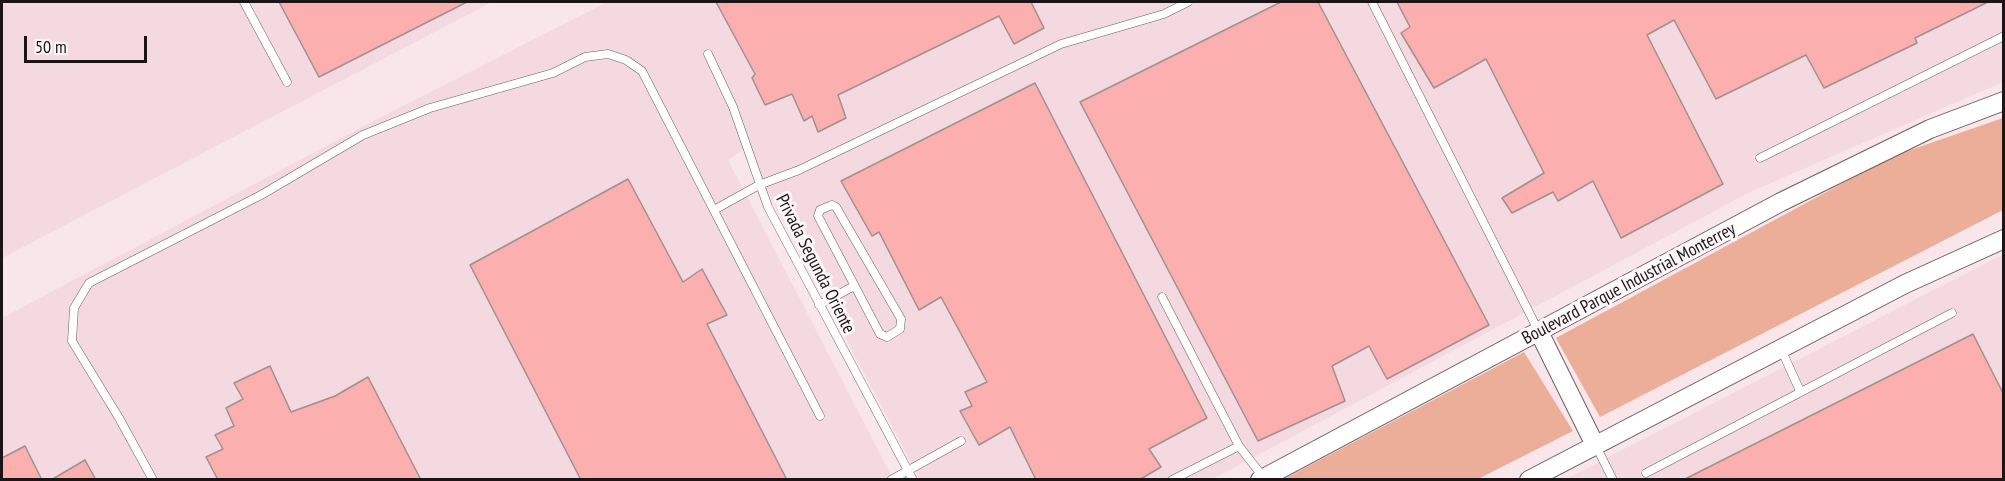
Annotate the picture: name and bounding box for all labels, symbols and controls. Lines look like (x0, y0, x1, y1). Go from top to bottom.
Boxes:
scale bar (27, 24, 150, 62)
text: 50 m (35, 35, 67, 58)
street label: Privada Segunda Oriente (771, 191, 859, 337)
street label: Boulevard Parque Industrial Monterrey (1519, 218, 1739, 350)

